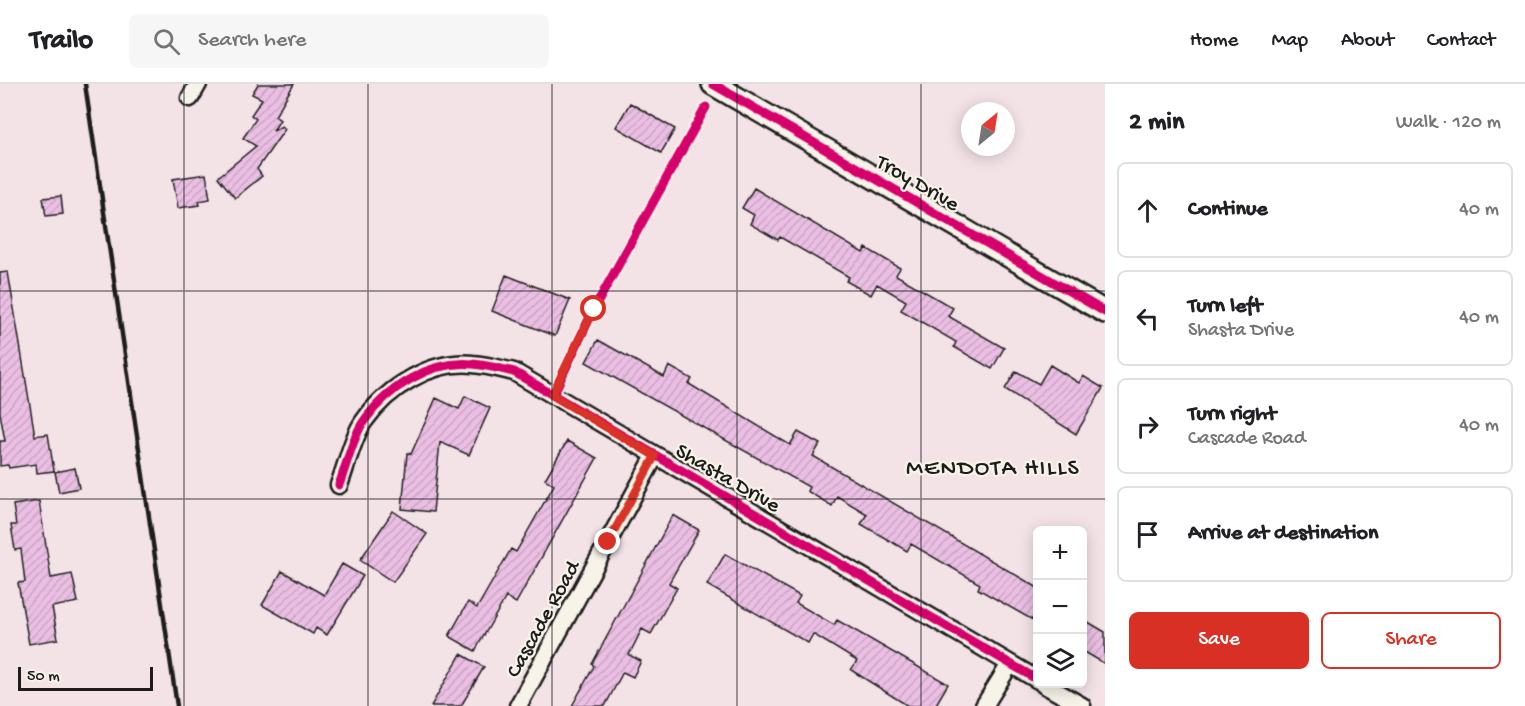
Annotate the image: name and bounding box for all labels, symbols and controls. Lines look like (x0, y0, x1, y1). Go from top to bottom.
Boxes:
search box (129, 14, 549, 68)
text: Trailo (30, 25, 93, 58)
icon: search (150, 25, 183, 58)
text: Search here (198, 28, 306, 54)
text: Home (1190, 29, 1238, 54)
text: Map (1271, 29, 1308, 54)
text: About (1341, 29, 1394, 54)
text: Contact (1427, 29, 1495, 54)
north arrow (961, 102, 1015, 156)
text: 2 min (1129, 108, 1184, 139)
text: Walk · 120 m (1396, 112, 1501, 135)
street label: Troy Drive (869, 149, 964, 219)
icon: ahead (1131, 194, 1164, 227)
text: Continue (1188, 197, 1268, 223)
text: 40 m (1459, 199, 1499, 222)
text: Turn left (1188, 294, 1262, 320)
route start (580, 295, 606, 321)
icon: left (1131, 302, 1164, 335)
text: 40 m (1459, 307, 1499, 330)
text: Shasta Drive (1188, 320, 1294, 343)
text: Turn right (1188, 402, 1276, 428)
icon: right (1131, 410, 1164, 443)
text: 40 m (1459, 415, 1499, 438)
text: Cascade Road (1188, 428, 1306, 451)
street label: Shasta Drive (670, 439, 785, 520)
district label: MENDOTA HILLS (906, 455, 1080, 484)
icon: arrive (1131, 518, 1164, 551)
text: Arrive at destination (1188, 521, 1378, 547)
map controls (1033, 526, 1087, 688)
button: + (1033, 526, 1087, 580)
route end (594, 528, 620, 554)
street label: Cascade Road (502, 555, 588, 683)
button: − (1033, 580, 1087, 634)
button: Save (1129, 612, 1309, 669)
button: Share (1321, 612, 1501, 669)
button: layers (1033, 634, 1087, 688)
scale bar (18, 664, 153, 692)
text: 50 m (27, 668, 60, 687)

